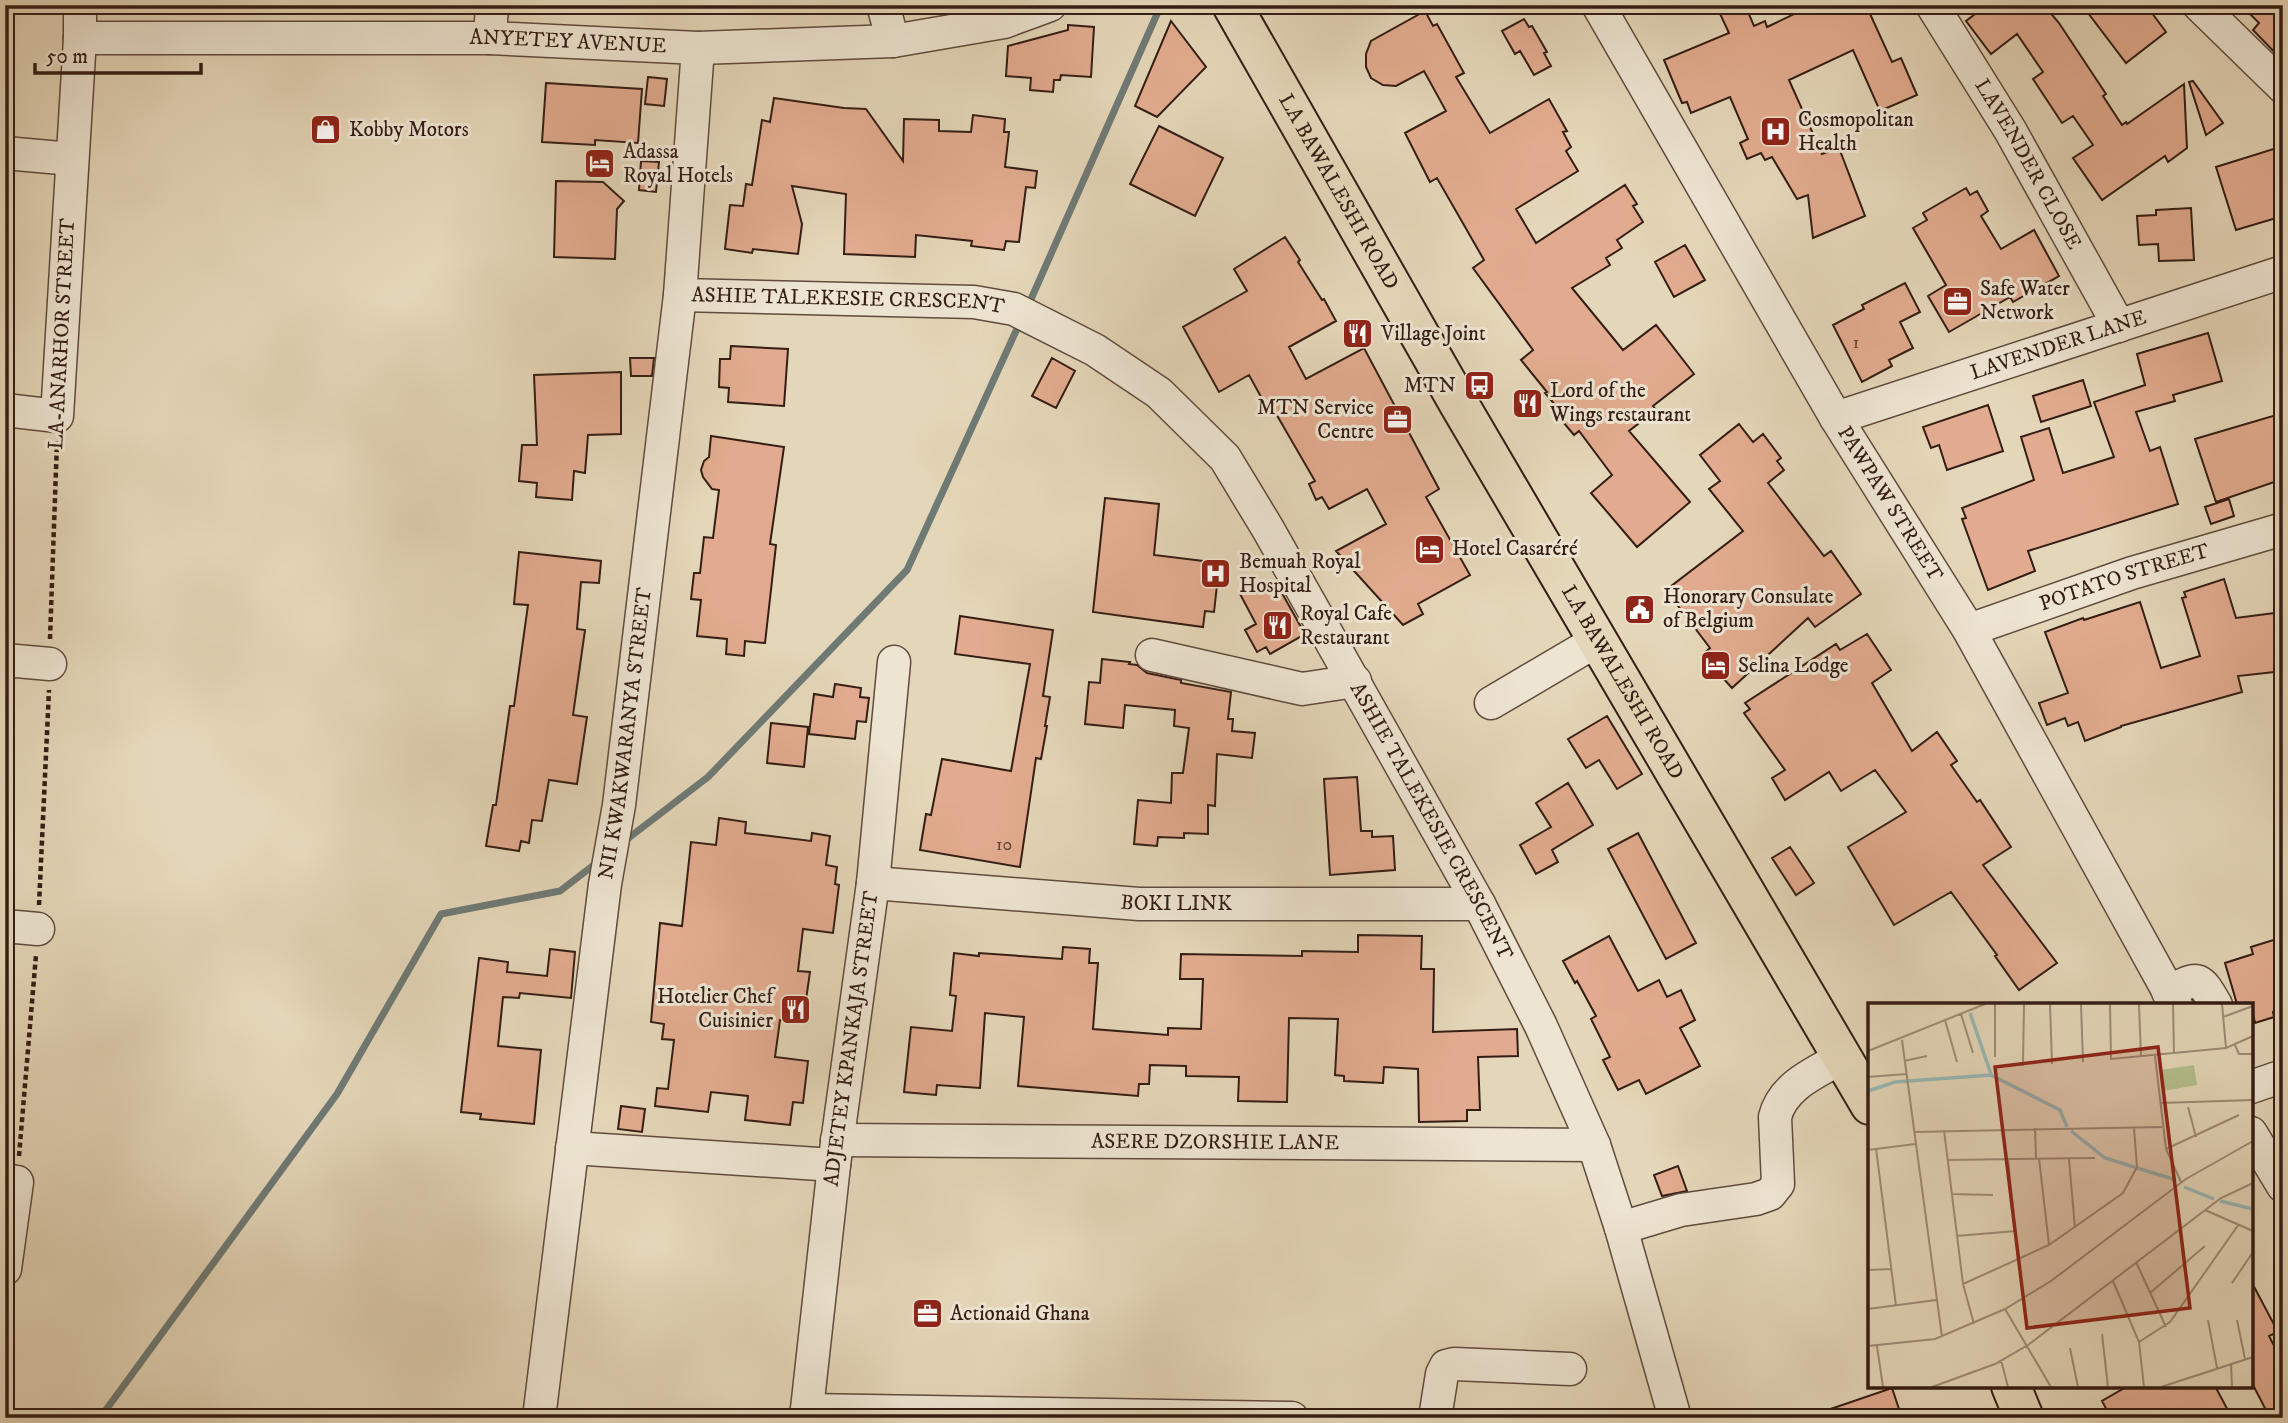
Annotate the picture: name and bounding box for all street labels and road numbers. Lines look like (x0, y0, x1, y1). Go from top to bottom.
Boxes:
street label: ANYETEY AVENUE (469, 25, 667, 59)
street label: LAVENDER CLOSE (1969, 74, 2087, 254)
street label: LA BAWALESHI ROAD (1272, 89, 1404, 294)
street label: LA-ANARHOR STREET (43, 217, 81, 450)
street label: ASHIE TALEKESIE CRESCENT (691, 282, 1006, 320)
street label: LAVENDER LANE (1967, 304, 2150, 386)
street label: PAWPAW STREET (1831, 421, 1948, 586)
street label: POTATO STREET (2036, 538, 2212, 617)
street label: LA BAWALESHI ROAD (1555, 581, 1689, 784)
street label: NII KWAKWARANYA STREET (593, 586, 658, 881)
street label: ASHIE TALEKESIE CRESCENT (1344, 678, 1518, 965)
street label: ADJETEY KPANKAJA STREET (819, 889, 885, 1188)
street label: BOKI LINK (1119, 890, 1232, 917)
street label: ASERE DZORSHIE LANE (1091, 1129, 1339, 1156)

